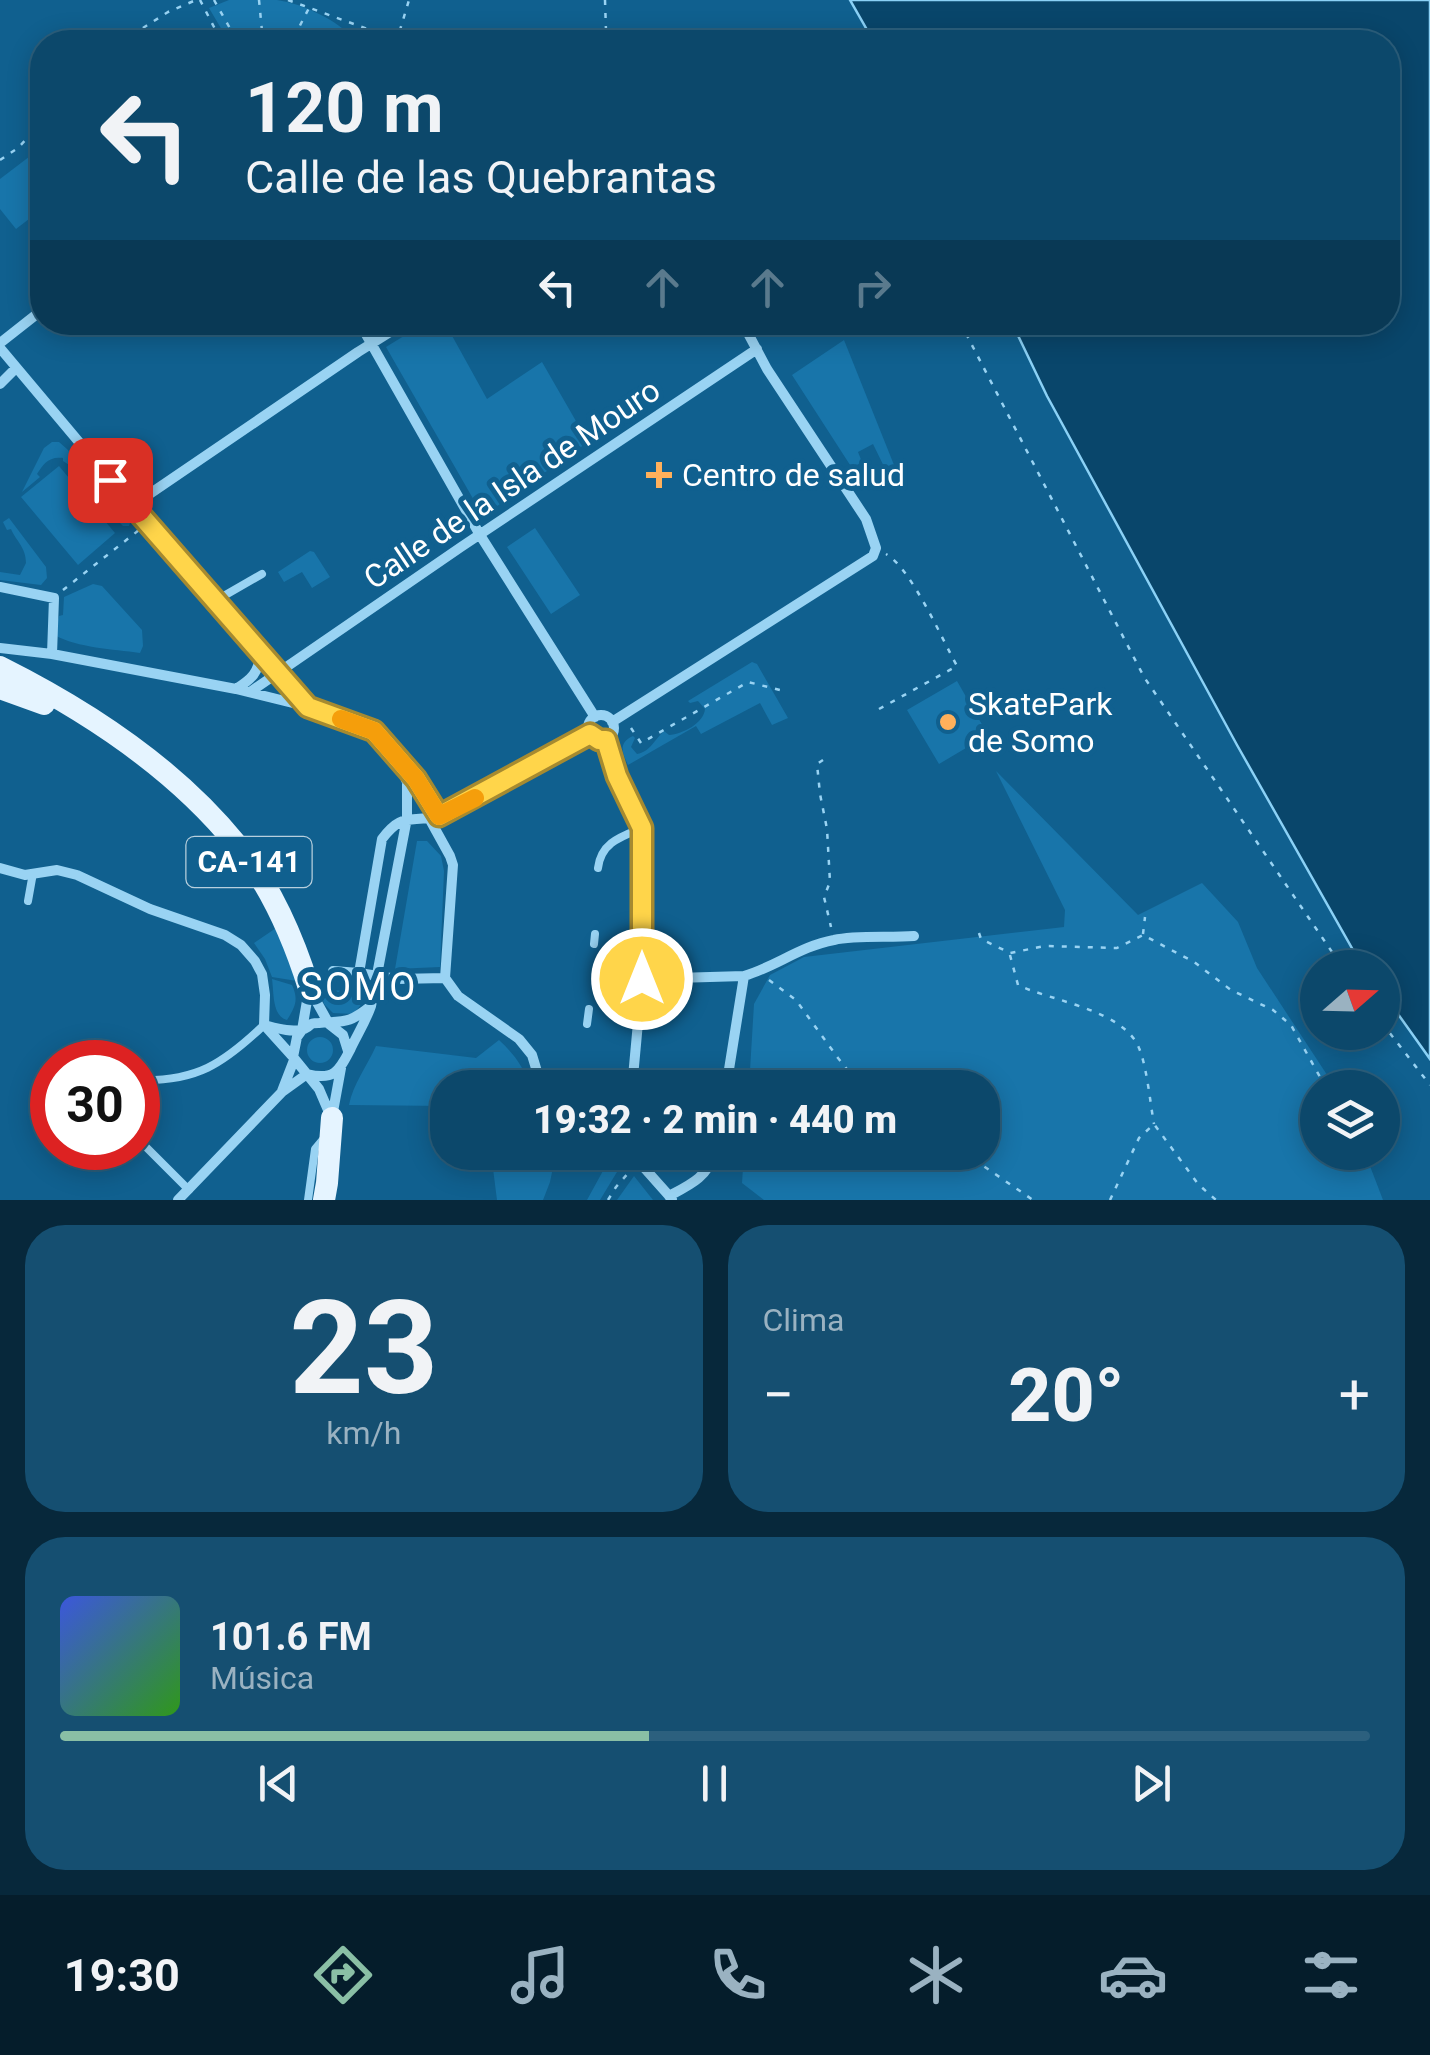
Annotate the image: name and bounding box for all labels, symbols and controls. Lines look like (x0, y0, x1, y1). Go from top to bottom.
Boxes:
text: 120 m (245, 67, 444, 149)
icon: left (80, 70, 210, 200)
text: Calle de las Quebrantas (245, 151, 717, 204)
icon: left (530, 260, 585, 315)
icon: ahead (635, 260, 690, 315)
icon: ahead (740, 260, 795, 315)
icon: right (845, 260, 900, 315)
street label: Calle de la Isla de Mouro (357, 371, 667, 597)
pin (68, 438, 153, 523)
icon: arrive (83, 453, 138, 508)
place label: Centro de salud (682, 456, 905, 494)
marker: Centro de salud (646, 462, 672, 488)
place label: SkatePark de Somo (968, 685, 1113, 760)
marker: SkatePark de Somo (937, 711, 959, 733)
road number: CA-141 (186, 837, 312, 887)
position arrow (590, 927, 694, 1031)
north arrow (1300, 950, 1400, 1050)
map controls (1300, 950, 1400, 1170)
district label: SOMO (300, 965, 418, 1009)
speed limit sign: 30 (30, 1040, 160, 1170)
button: layers (1300, 1070, 1400, 1170)
text: 19:32 · 2 min · 440 m (533, 1098, 897, 1142)
text: 23 (289, 1272, 438, 1425)
text: Clima (763, 1301, 844, 1339)
text: 20° (1008, 1351, 1124, 1439)
text: − (763, 1363, 794, 1427)
text: + (1339, 1363, 1370, 1427)
text: km/h (326, 1414, 401, 1452)
text: 101.6 FM (210, 1615, 372, 1659)
text: Música (210, 1659, 314, 1697)
icon: previous (251, 1756, 306, 1811)
icon: pause (687, 1756, 742, 1811)
icon: next (1124, 1756, 1179, 1811)
icon: directions (308, 1940, 378, 2010)
icon: music (505, 1940, 575, 2010)
icon: phone (703, 1940, 773, 2010)
icon: climate (901, 1940, 971, 2010)
icon: car (1098, 1940, 1168, 2010)
icon: filters (1296, 1940, 1366, 2010)
text: 19:30 (64, 1949, 180, 2002)

